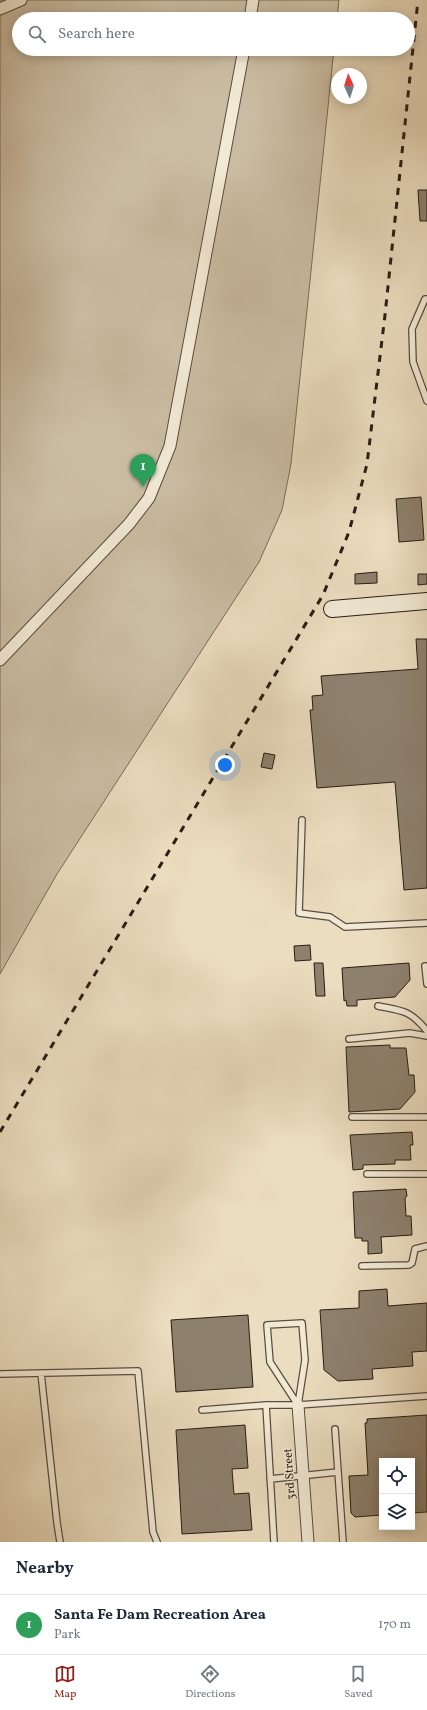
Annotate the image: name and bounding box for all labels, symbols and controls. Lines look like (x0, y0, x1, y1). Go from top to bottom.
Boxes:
search box (12, 12, 415, 56)
icon: search (26, 23, 48, 45)
text: Search here (58, 24, 135, 45)
north arrow (331, 68, 367, 104)
pin: 1 (130, 454, 156, 487)
your location (215, 755, 235, 775)
street label: 3rd Street (280, 1448, 300, 1500)
map controls (379, 1458, 415, 1530)
button: locate (379, 1458, 415, 1494)
button: layers (379, 1494, 415, 1530)
text: Nearby (16, 1557, 74, 1580)
text: Santa Fe Dam Recreation Area (54, 1605, 266, 1626)
text: 1 (26, 1616, 32, 1634)
text: 170 m (378, 1616, 411, 1634)
text: Park (54, 1626, 81, 1644)
tab: Map (54, 1663, 76, 1702)
tab: Directions (185, 1663, 236, 1702)
tab: Saved (344, 1663, 373, 1702)

